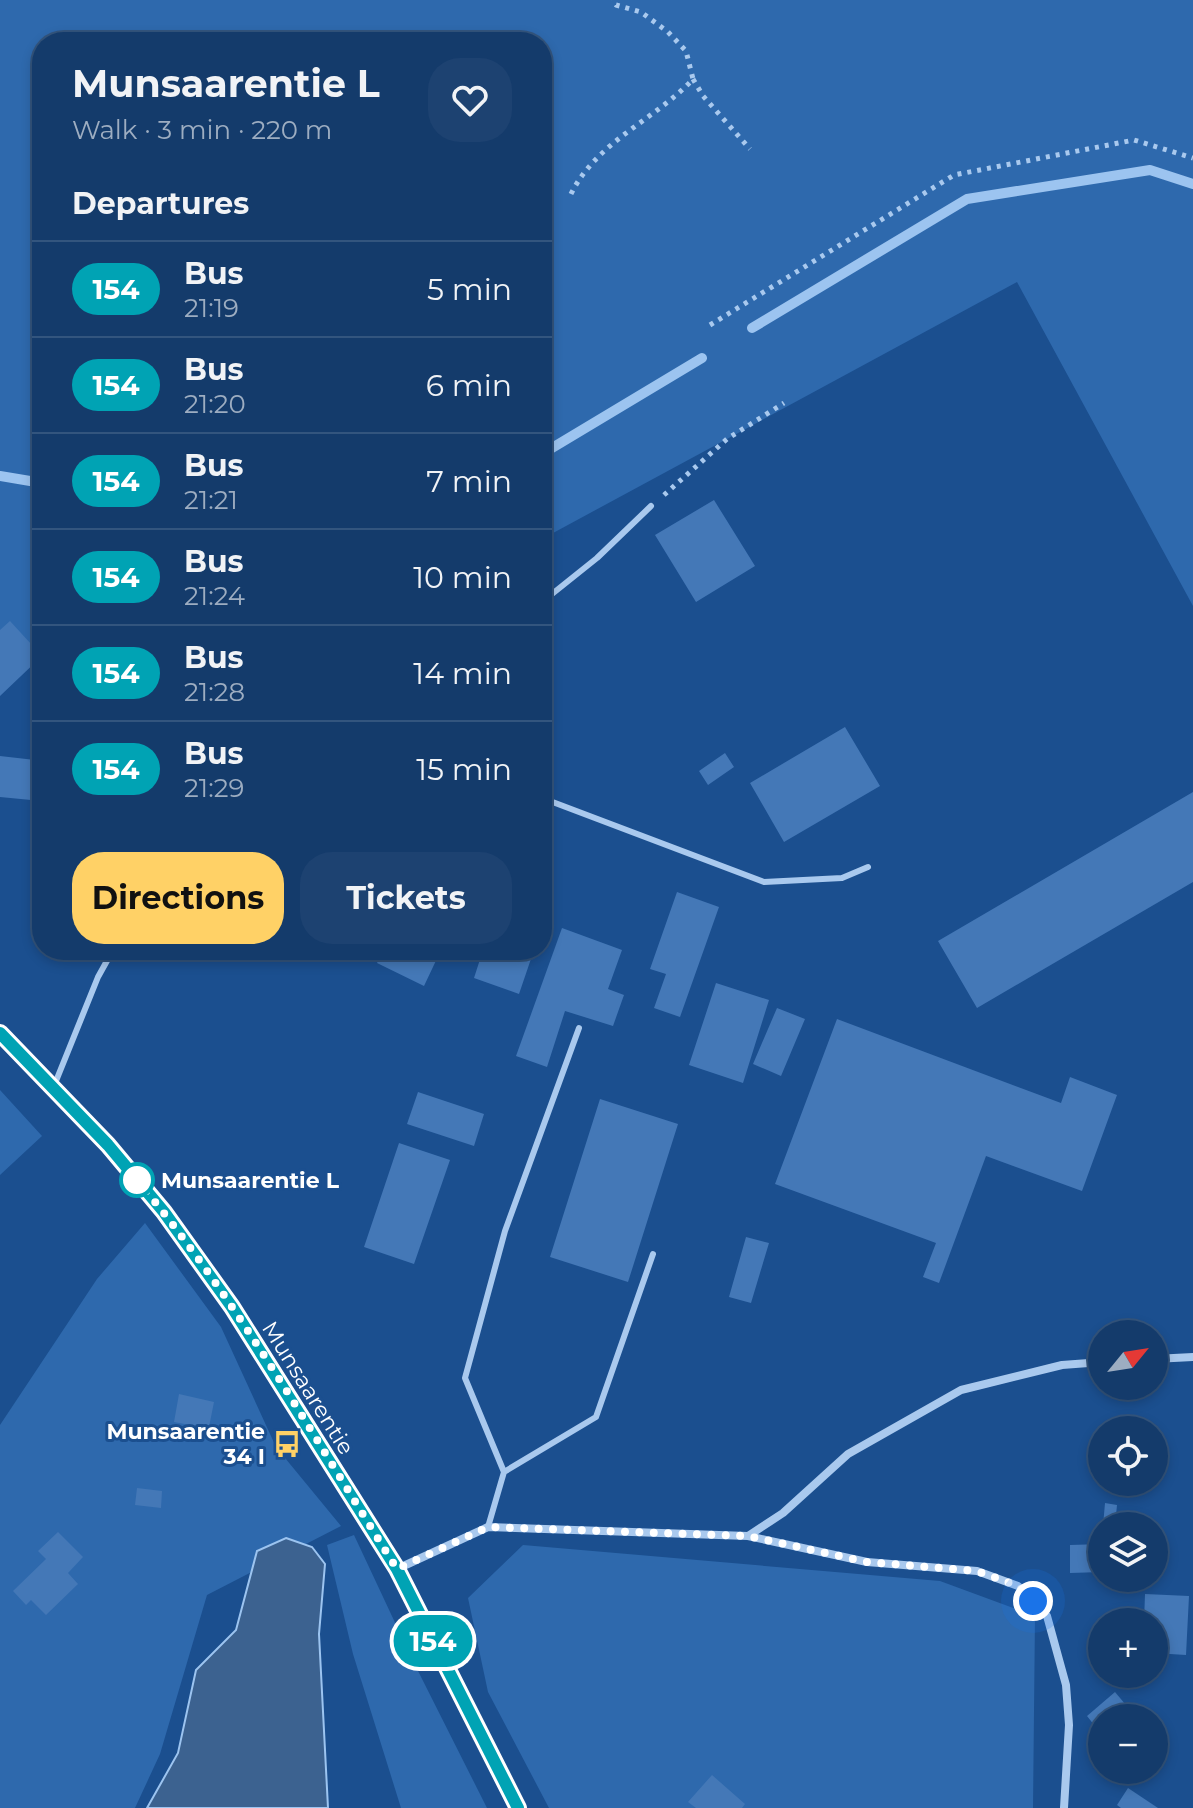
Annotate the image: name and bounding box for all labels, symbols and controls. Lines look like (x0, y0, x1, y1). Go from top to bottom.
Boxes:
button: heart (428, 58, 512, 142)
text: Munsaarentie L (72, 60, 380, 107)
text: Walk · 3 min · 220 m (72, 114, 332, 146)
text: Departures (72, 185, 249, 222)
text: Bus (184, 255, 244, 292)
text: 5 min (427, 271, 512, 308)
text: 154 (93, 272, 139, 306)
text: 21:19 (184, 292, 239, 324)
text: Bus (184, 351, 244, 388)
text: 6 min (426, 367, 512, 404)
text: 154 (93, 368, 139, 402)
text: 21:20 (184, 388, 246, 420)
text: Bus (184, 447, 244, 484)
text: 7 min (426, 463, 512, 500)
text: 154 (93, 464, 139, 498)
text: 21:21 (184, 484, 238, 516)
text: Bus (184, 543, 244, 580)
text: 10 min (413, 559, 512, 596)
text: 154 (93, 560, 139, 594)
text: 21:24 (184, 580, 245, 612)
text: Bus (184, 639, 244, 676)
text: 14 min (413, 655, 512, 692)
text: 154 (93, 656, 139, 690)
text: 21:28 (184, 676, 245, 708)
text: Bus (184, 735, 244, 772)
text: 15 min (416, 751, 512, 788)
text: 154 (93, 752, 139, 786)
text: 21:29 (184, 772, 244, 804)
button: Directions (72, 852, 284, 944)
button: Tickets (300, 852, 512, 944)
marker: Munsaarentie L (120, 1163, 154, 1197)
place label: Munsaarentie L (161, 1167, 340, 1194)
street label: Munsaarentie (256, 1316, 360, 1460)
north arrow (1088, 1320, 1168, 1400)
map controls (1088, 1320, 1168, 1784)
button: locate (1088, 1416, 1168, 1496)
place label: Munsaarentie 34 I (106, 1418, 265, 1470)
bus stop icon: Munsaarentie 34 I (272, 1429, 302, 1459)
button: layers (1088, 1512, 1168, 1592)
your location (1013, 1581, 1053, 1621)
button: + (1088, 1608, 1168, 1688)
line badge: 154 (387, 1615, 479, 1667)
text: 154 (410, 1624, 456, 1658)
button: − (1088, 1704, 1168, 1784)

